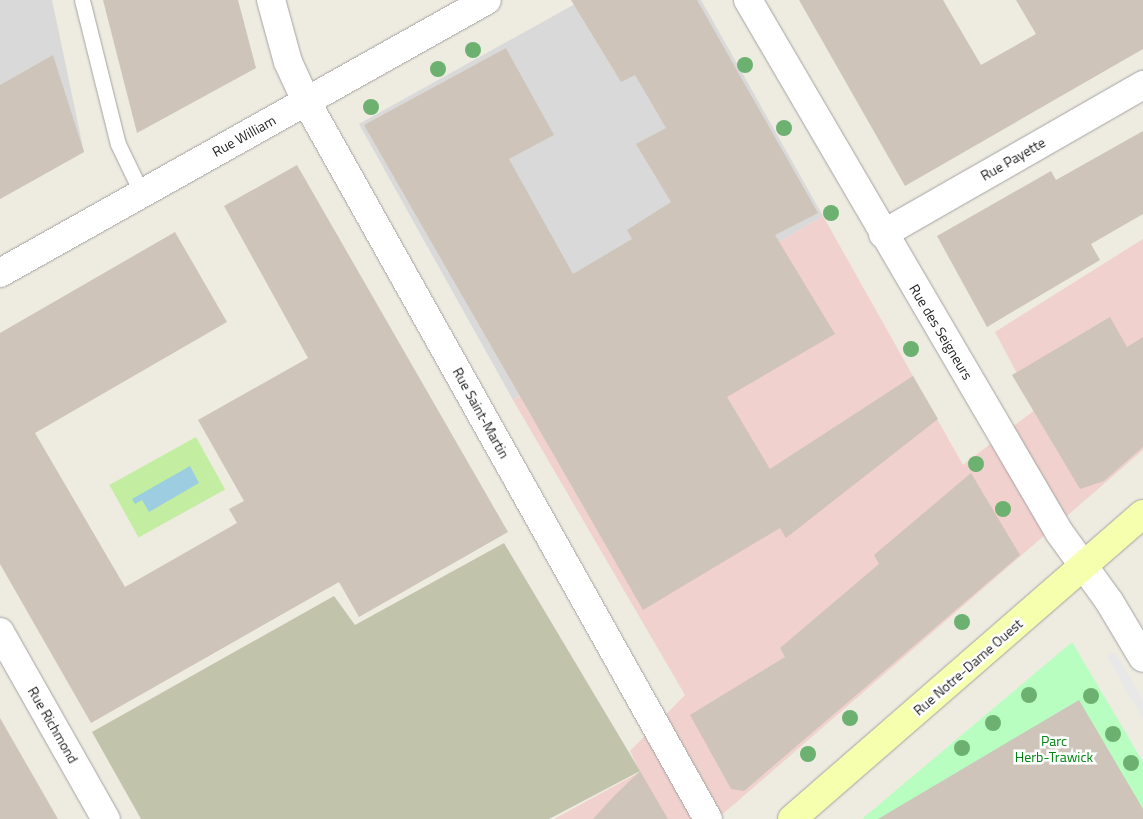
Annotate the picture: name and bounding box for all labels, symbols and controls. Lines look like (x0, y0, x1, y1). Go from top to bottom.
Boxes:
street label: Rue William (209, 112, 279, 160)
street label: Rue Payette (978, 134, 1048, 184)
street label: Rue des Seigneurs (906, 281, 976, 383)
street label: Rue Saint-Martin (449, 365, 513, 461)
street label: Rue Notre-Dame Ouest (910, 615, 1026, 719)
street label: Rue Richmond (24, 684, 82, 766)
park label: Parc Herb-Trawick (1015, 733, 1093, 766)

